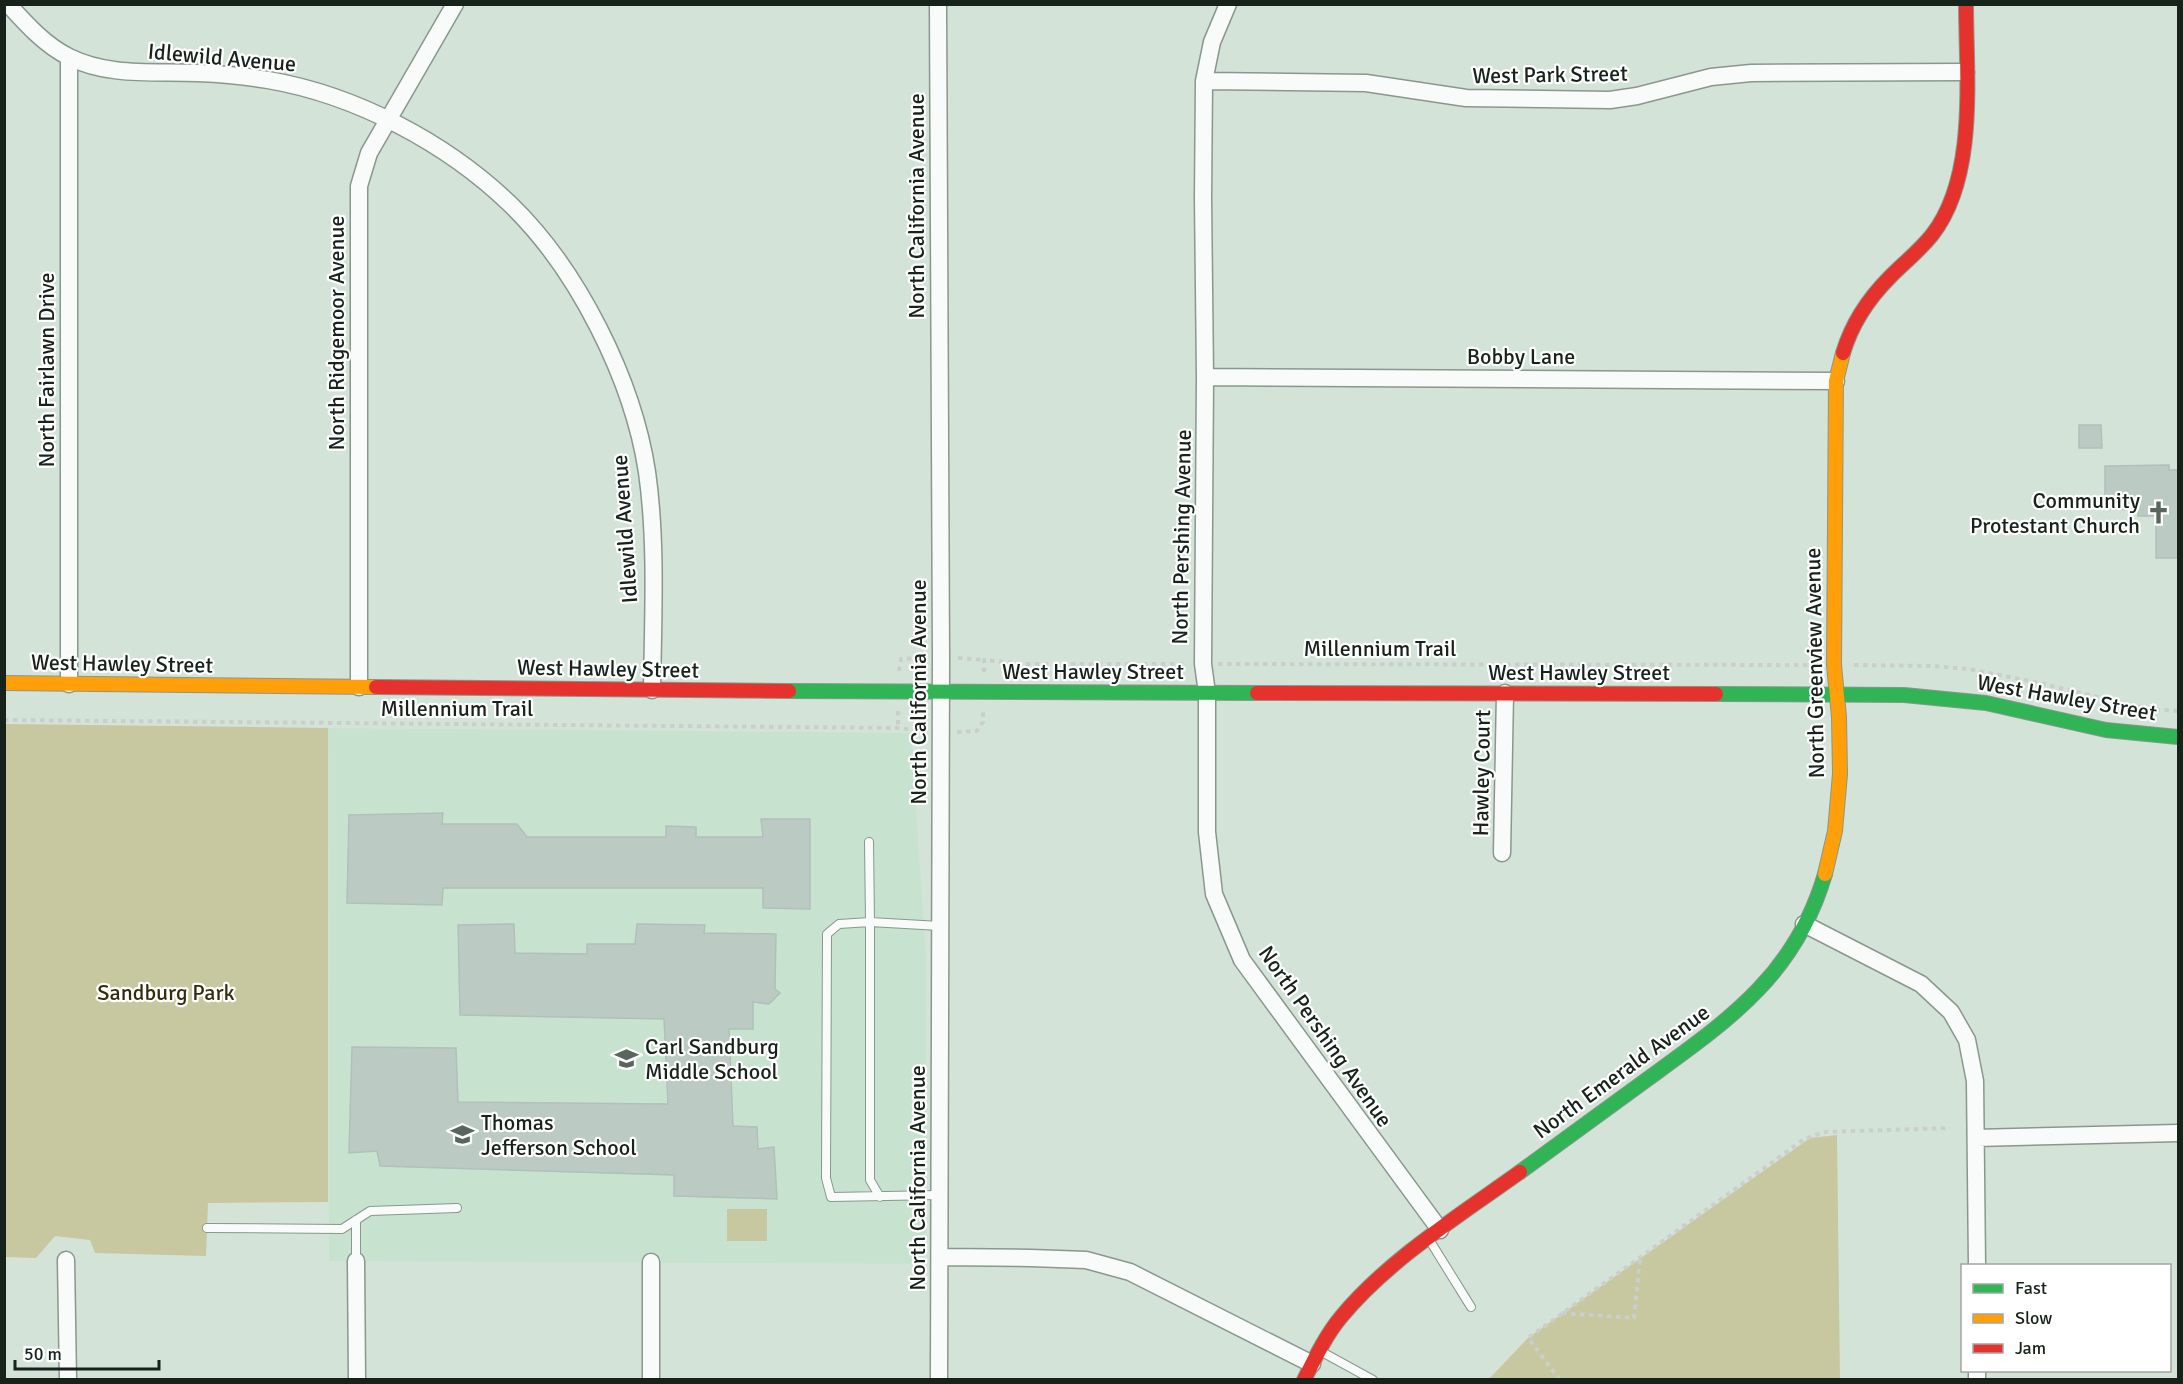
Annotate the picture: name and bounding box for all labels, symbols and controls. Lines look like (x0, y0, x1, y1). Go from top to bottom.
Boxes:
street label: Idlewild Avenue (147, 38, 297, 77)
street label: West Park Street (1472, 60, 1628, 89)
street label: North California Avenue (903, 93, 930, 319)
street label: North Ridgemoor Avenue (323, 215, 350, 451)
street label: North Fairlawn Drive (33, 273, 60, 467)
street label: Bobby Lane (1467, 343, 1575, 370)
street label: North Pershing Avenue (1166, 429, 1197, 645)
street label: Idlewild Avenue (606, 454, 643, 604)
place label: Community Protestant Church (1970, 487, 2141, 539)
church icon: Community Protestant Church (2145, 500, 2171, 526)
street label: North Greenview Avenue (1799, 547, 1830, 779)
street label: North California Avenue (905, 579, 932, 805)
street label: Millennium Trail (1304, 635, 1456, 662)
street label: West Hawley Street (31, 648, 214, 679)
street label: West Hawley Street (517, 653, 700, 684)
street label: West Hawley Street (1002, 658, 1184, 685)
street label: West Hawley Street (1488, 659, 1670, 686)
street label: West Hawley Street (1975, 668, 2159, 727)
street label: Millennium Trail (381, 695, 533, 722)
street label: Hawley Court (1467, 709, 1496, 837)
street label: North Pershing Avenue (1253, 940, 1398, 1132)
park label: Sandburg Park (97, 979, 235, 1006)
street label: North Emerald Avenue (1528, 998, 1715, 1144)
place label: Carl Sandburg Middle School (645, 1033, 779, 1085)
school or university icon: Carl Sandburg Middle School (614, 1046, 640, 1072)
street label: North California Avenue (904, 1065, 931, 1291)
place label: Thomas Jefferson School (481, 1109, 637, 1161)
school or university icon: Thomas Jefferson School (450, 1122, 476, 1148)
legend (1961, 1264, 2171, 1372)
text: Fast (2015, 1277, 2047, 1299)
text: Slow (2015, 1307, 2052, 1329)
scale bar (15, 1333, 159, 1371)
text: Jam (2015, 1337, 2046, 1359)
text: 50 m (24, 1343, 62, 1365)

